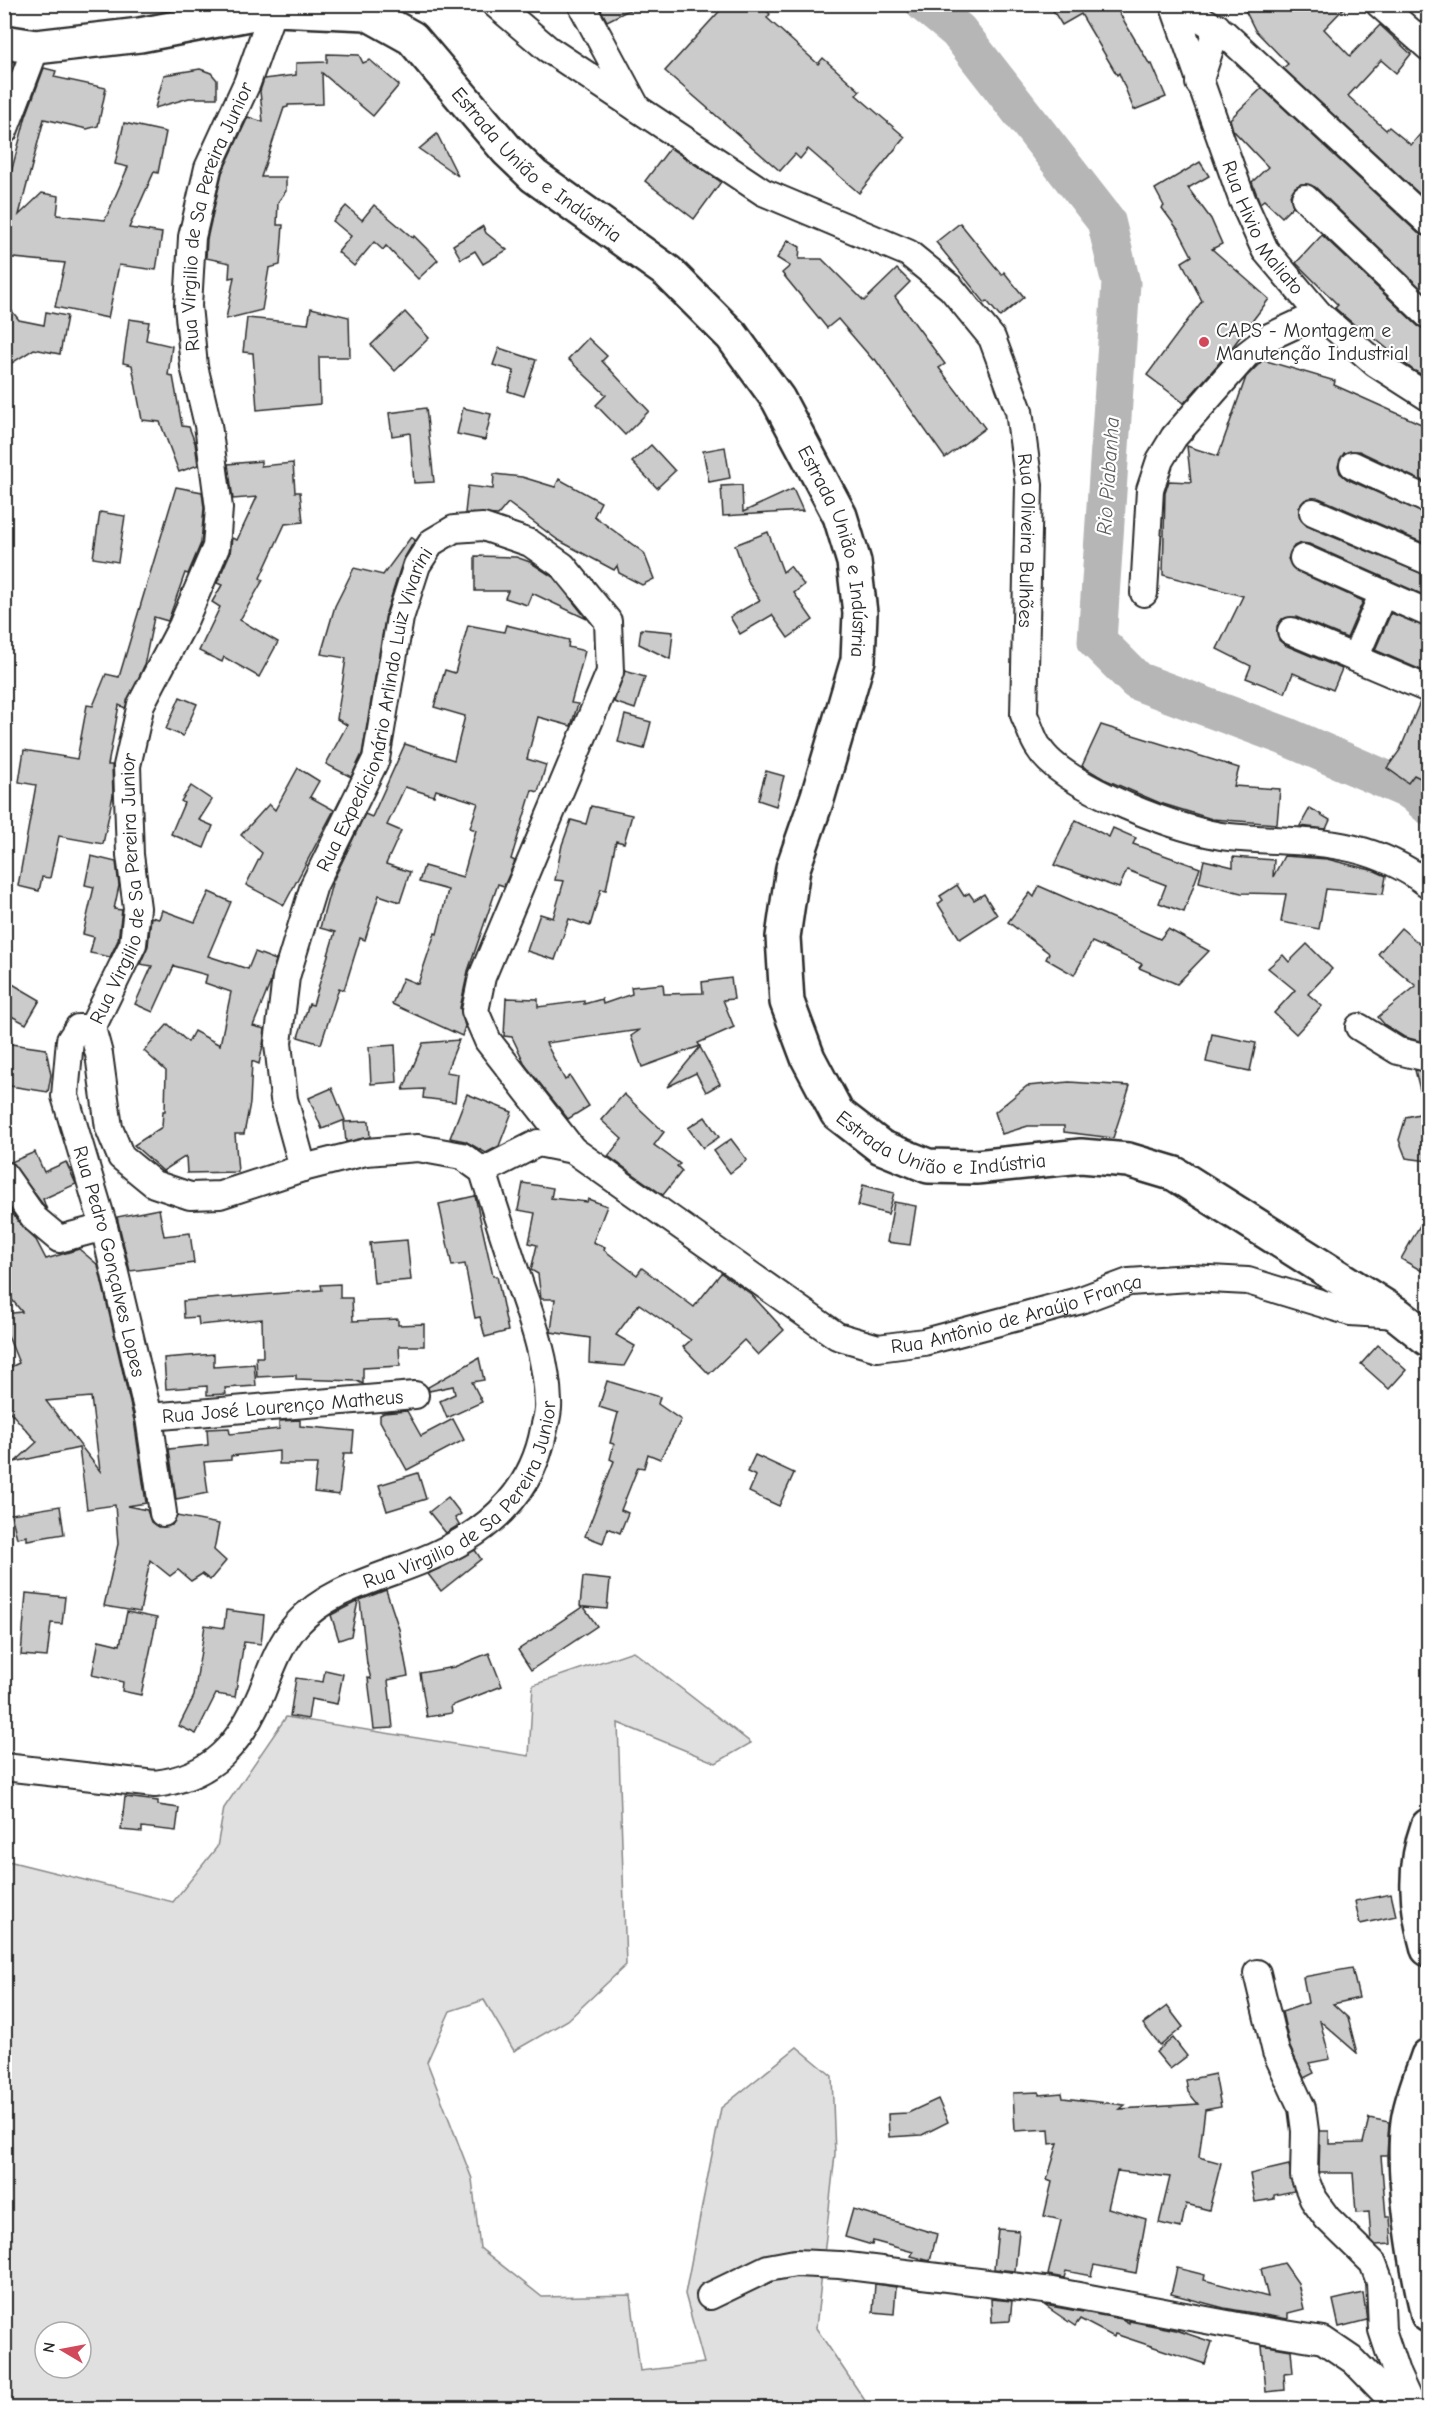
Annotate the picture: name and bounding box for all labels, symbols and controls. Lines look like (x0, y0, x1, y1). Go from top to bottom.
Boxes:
street label: Rua Virgilio de Sa Pereira Junior (176, 78, 258, 353)
street label: Estrada União e Indústria (447, 82, 627, 247)
street label: Rua Hivio Maliato (1218, 157, 1309, 299)
place label: CAPS - Montagem e Manutenção Industrial (1216, 319, 1409, 365)
marker: CAPS - Montagem e Manutenção Industrial (1197, 335, 1211, 349)
water label: Rio Piabanha (1092, 416, 1124, 536)
street label: Estrada União e Indústria (793, 441, 872, 658)
street label: Rua Oliveira Bulhões (1013, 452, 1040, 628)
street label: Rua Expedicionário Arlindo Luiz Vivarini (311, 543, 437, 875)
street label: Rua Virgilio de Sa Pereira Junior (84, 751, 148, 1028)
street label: Estrada União e Indústria (832, 1105, 1047, 1179)
street label: Rua Pedro Gonçalves Lopes (69, 1143, 151, 1379)
street label: Rua Antônio de Araújo França (889, 1270, 1142, 1358)
street label: Rua José Lourenço Matheus (161, 1385, 404, 1427)
street label: Rua Virgilio de Sa Pereira Junior (359, 1400, 560, 1593)
north arrow (33, 2320, 93, 2380)
text: N (39, 2341, 59, 2354)

